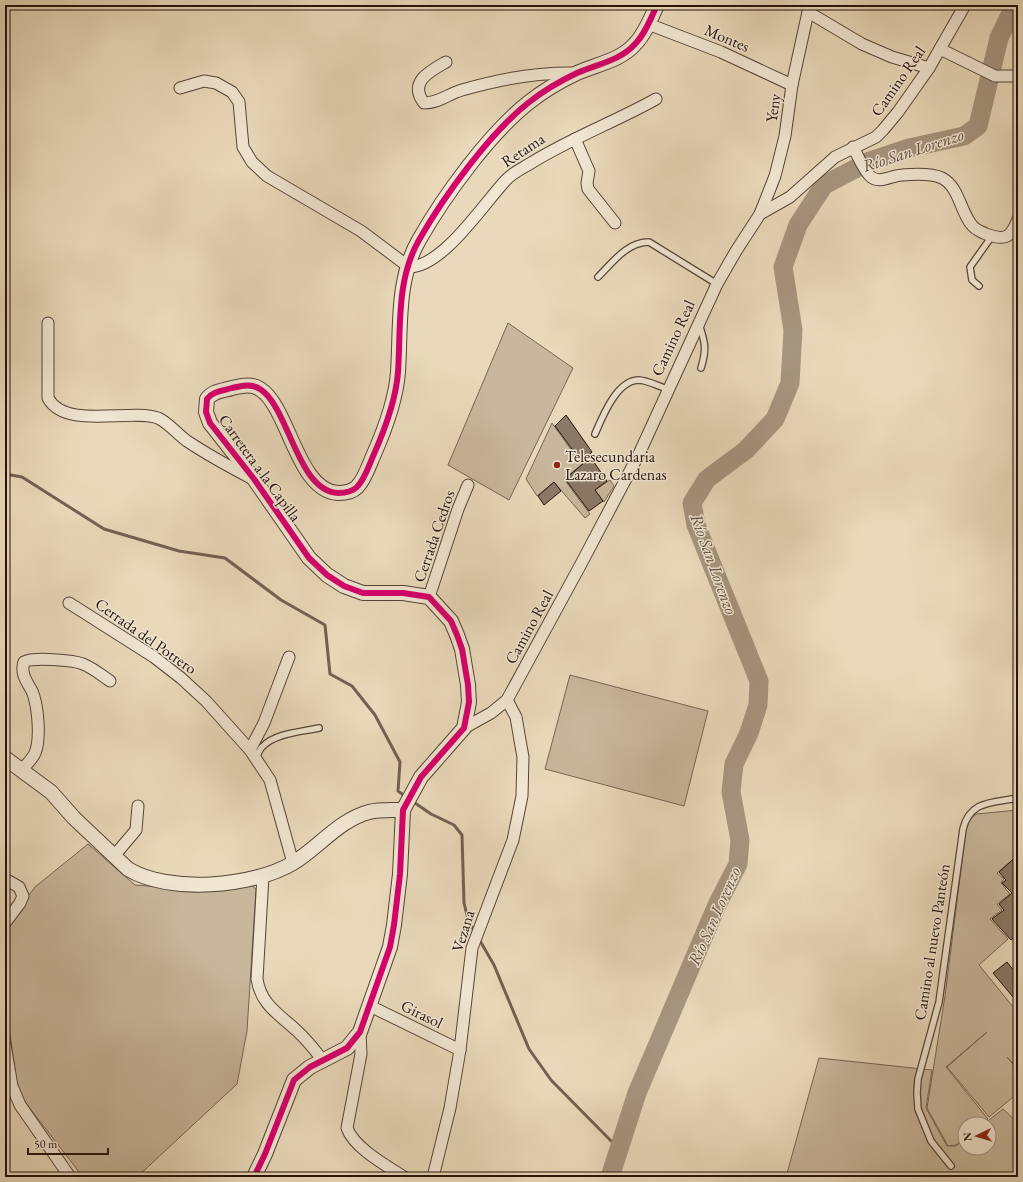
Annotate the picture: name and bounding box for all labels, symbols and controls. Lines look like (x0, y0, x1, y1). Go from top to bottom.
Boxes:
street label: Montes (701, 19, 753, 57)
street label: Camino Real (866, 41, 930, 120)
street label: Yeny (761, 91, 786, 124)
water label: Río San Lorenzo (859, 123, 967, 177)
street label: Retama (497, 128, 549, 172)
street label: Camino Real (646, 296, 700, 379)
street label: Carretera a la Capilla (214, 410, 306, 526)
place label: Telesecundaria Lazaro Cardenas (565, 446, 667, 485)
marker: Telesecundaria Lazaro Cardenas (552, 460, 562, 470)
street label: Cerrada Cedros (408, 487, 460, 585)
water label: Río San Lorenzo (686, 511, 743, 618)
street label: Camino Real (500, 586, 558, 668)
street label: Cerrada del Potrero (91, 593, 201, 679)
street label: Camino al nuevo Panteón (909, 862, 955, 1022)
water label: Río San Lorenzo (683, 863, 746, 969)
street label: Vezana (447, 907, 479, 954)
street label: Girasol (398, 995, 447, 1033)
north arrow (957, 1116, 997, 1156)
scale bar (28, 1130, 108, 1156)
text: N (960, 1132, 974, 1142)
text: 50 m (34, 1136, 58, 1152)

